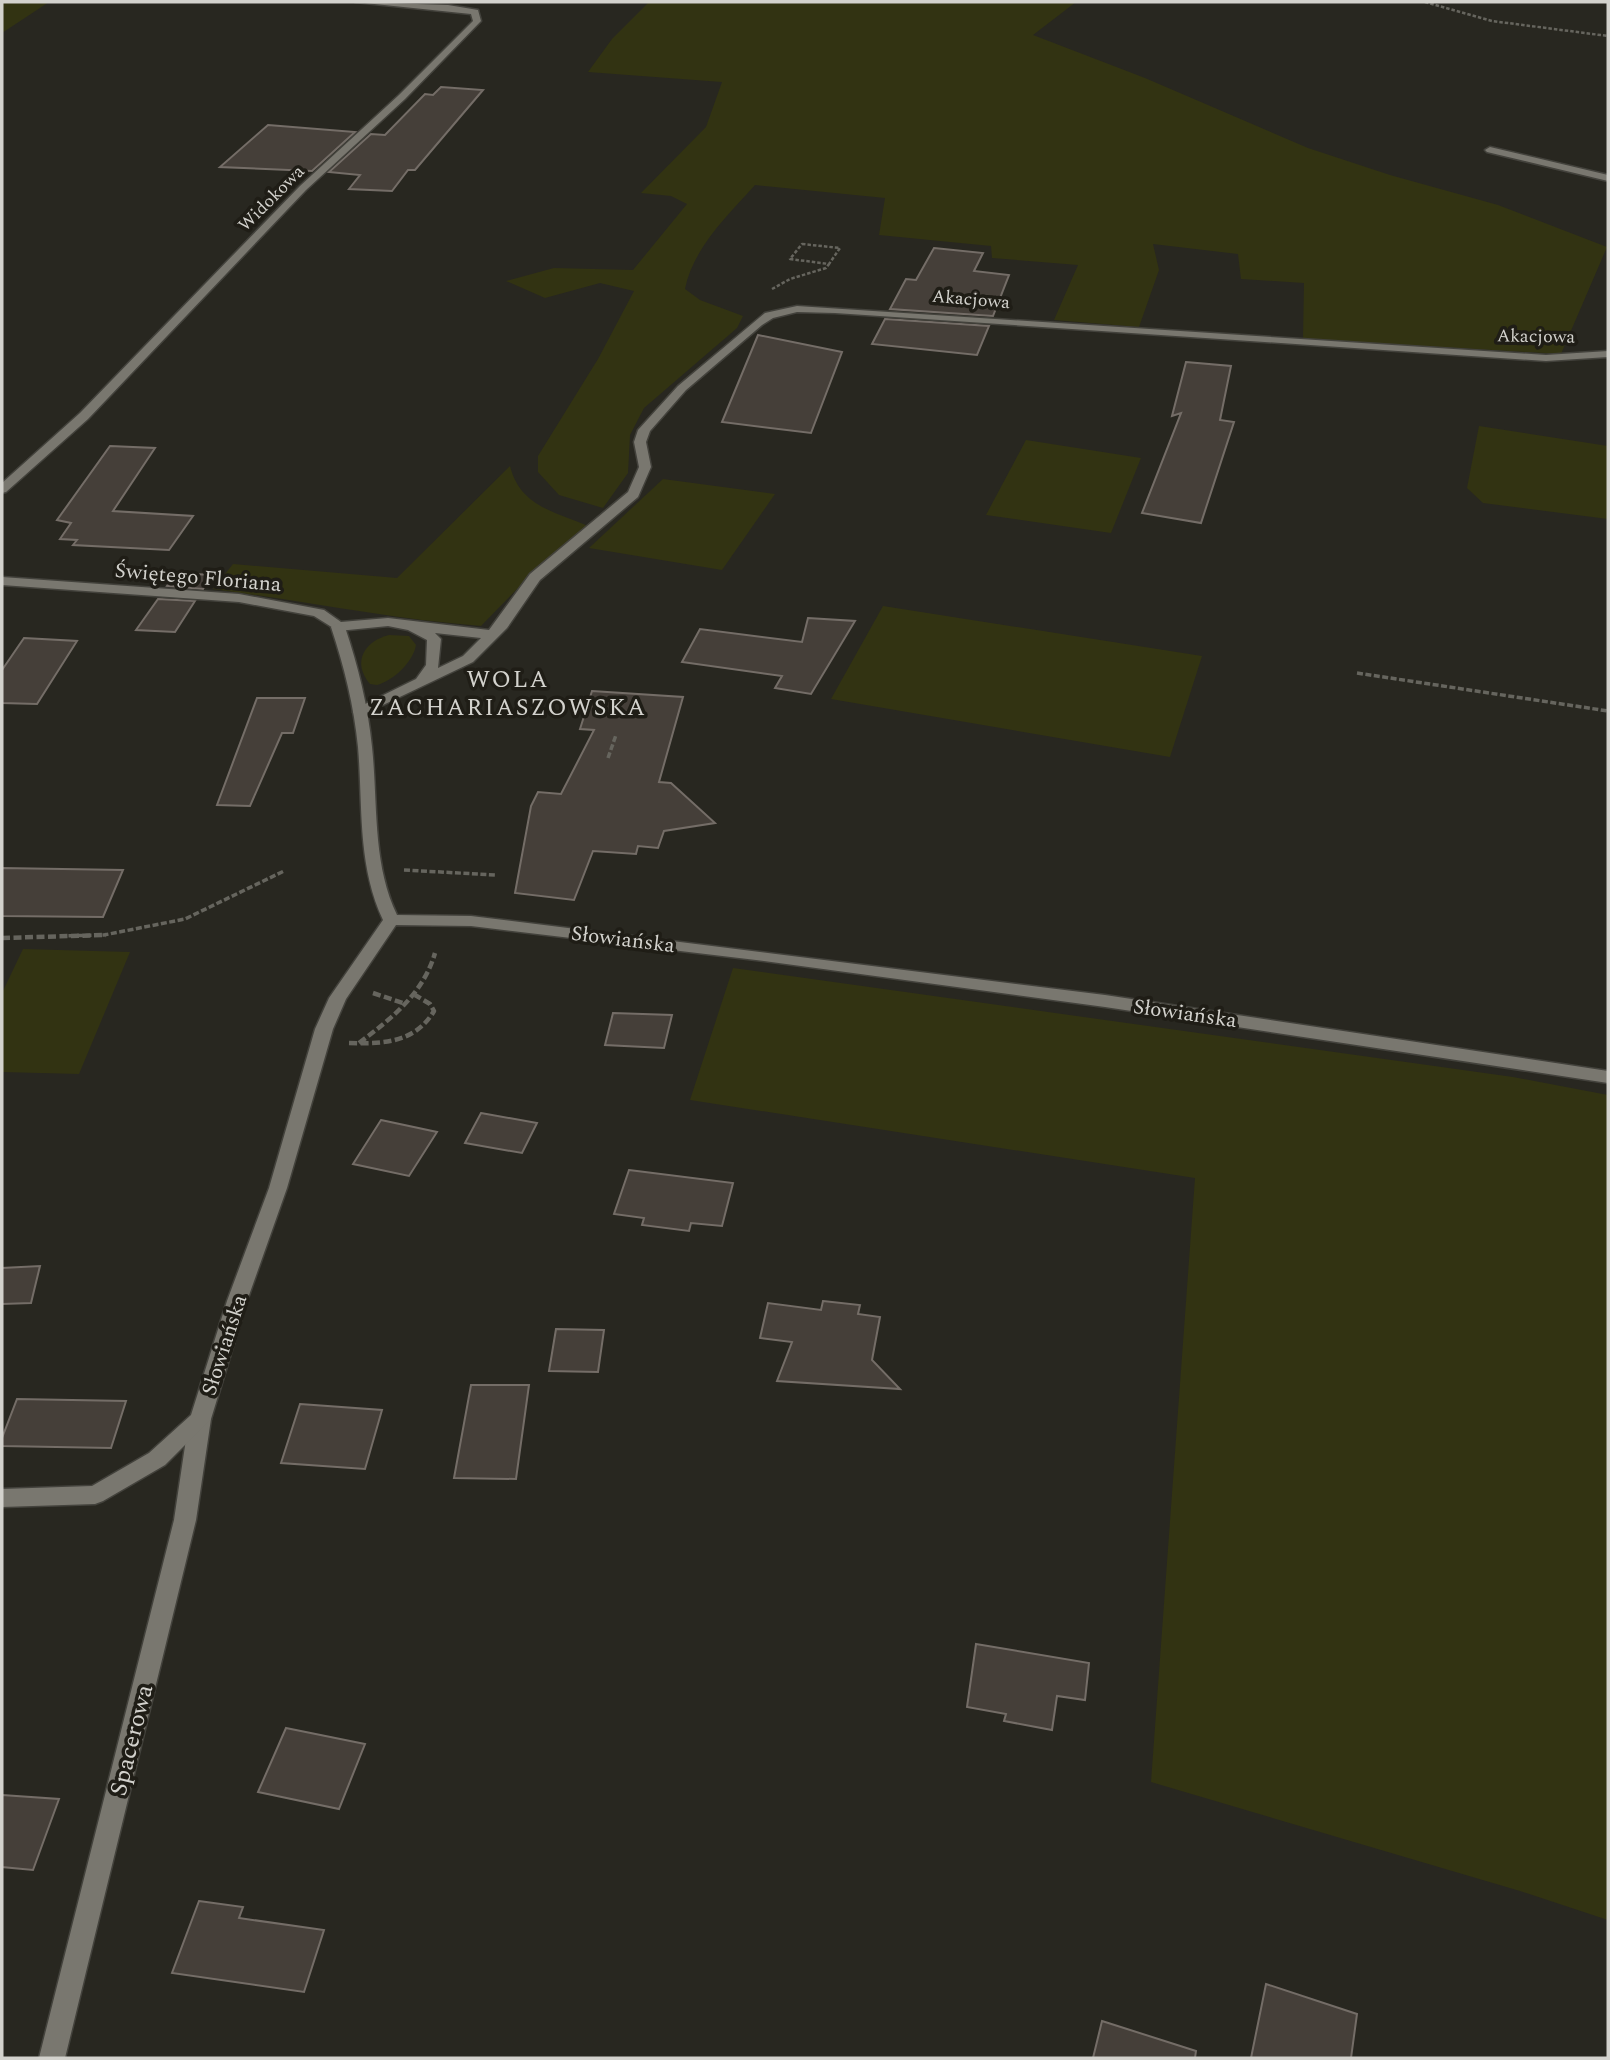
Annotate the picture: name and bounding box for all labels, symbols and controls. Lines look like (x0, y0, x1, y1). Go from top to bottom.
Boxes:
street label: Widokowa (232, 159, 311, 238)
street label: Akacjowa (931, 283, 1011, 316)
street label: Akacjowa (1497, 322, 1576, 351)
street label: Świętego Floriana (113, 555, 283, 601)
district label: WOLA ZACHARIASZOWSKA (369, 662, 647, 726)
street label: Słowiańska (569, 918, 677, 962)
street label: Słowiańska (1131, 991, 1239, 1037)
street label: Słowiańska (194, 1290, 257, 1400)
street label: Spacerowa (101, 1681, 163, 1800)

